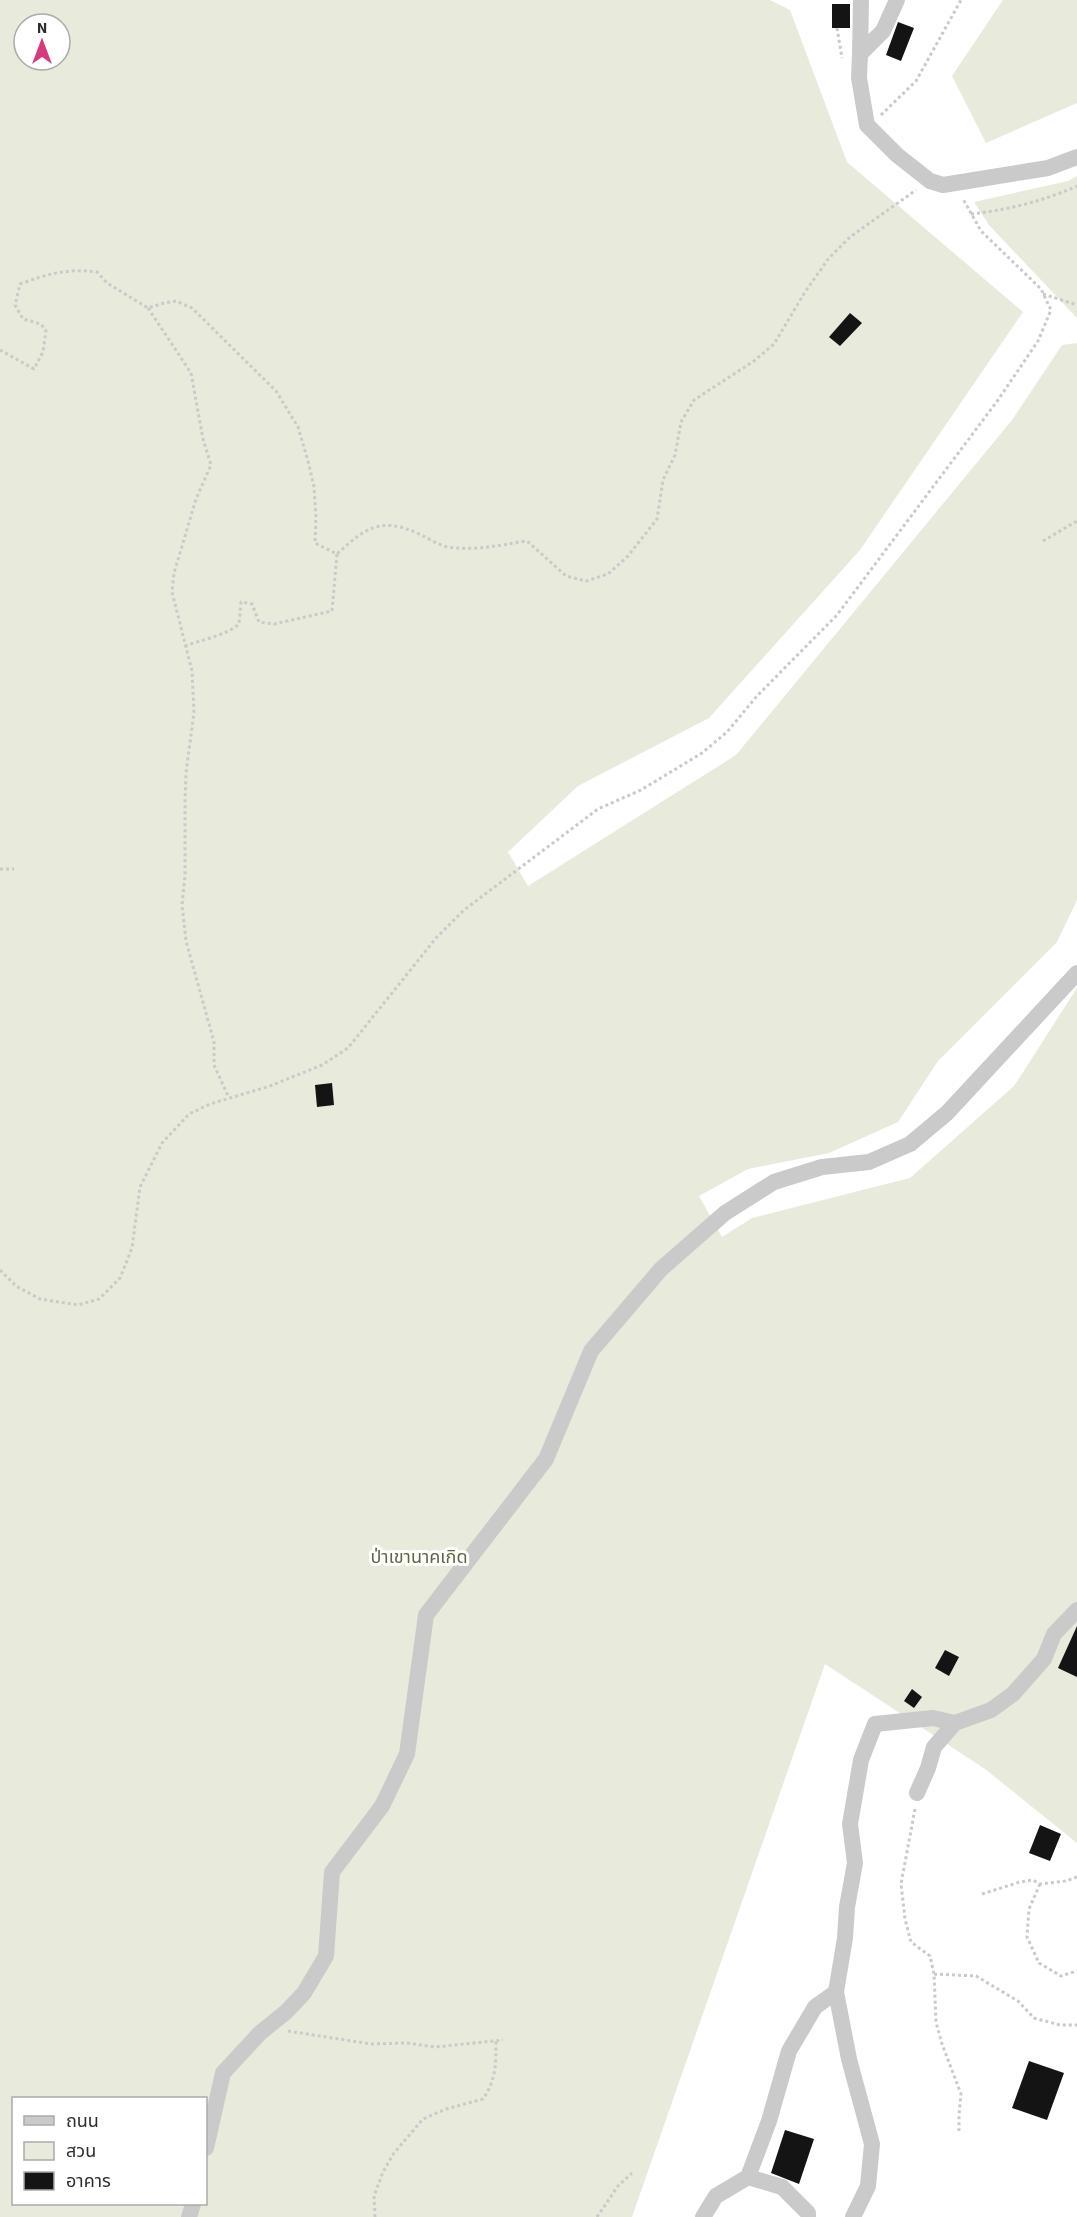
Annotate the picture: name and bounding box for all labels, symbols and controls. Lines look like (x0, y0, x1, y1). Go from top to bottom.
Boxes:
north arrow (12, 12, 72, 72)
text: N (37, 17, 47, 39)
park label: ป่าเขานาคเกิด (370, 1545, 468, 1570)
legend (12, 2097, 207, 2205)
text: ถนน (66, 2109, 99, 2134)
text: สวน (66, 2139, 96, 2164)
text: อาคาร (66, 2169, 111, 2194)

